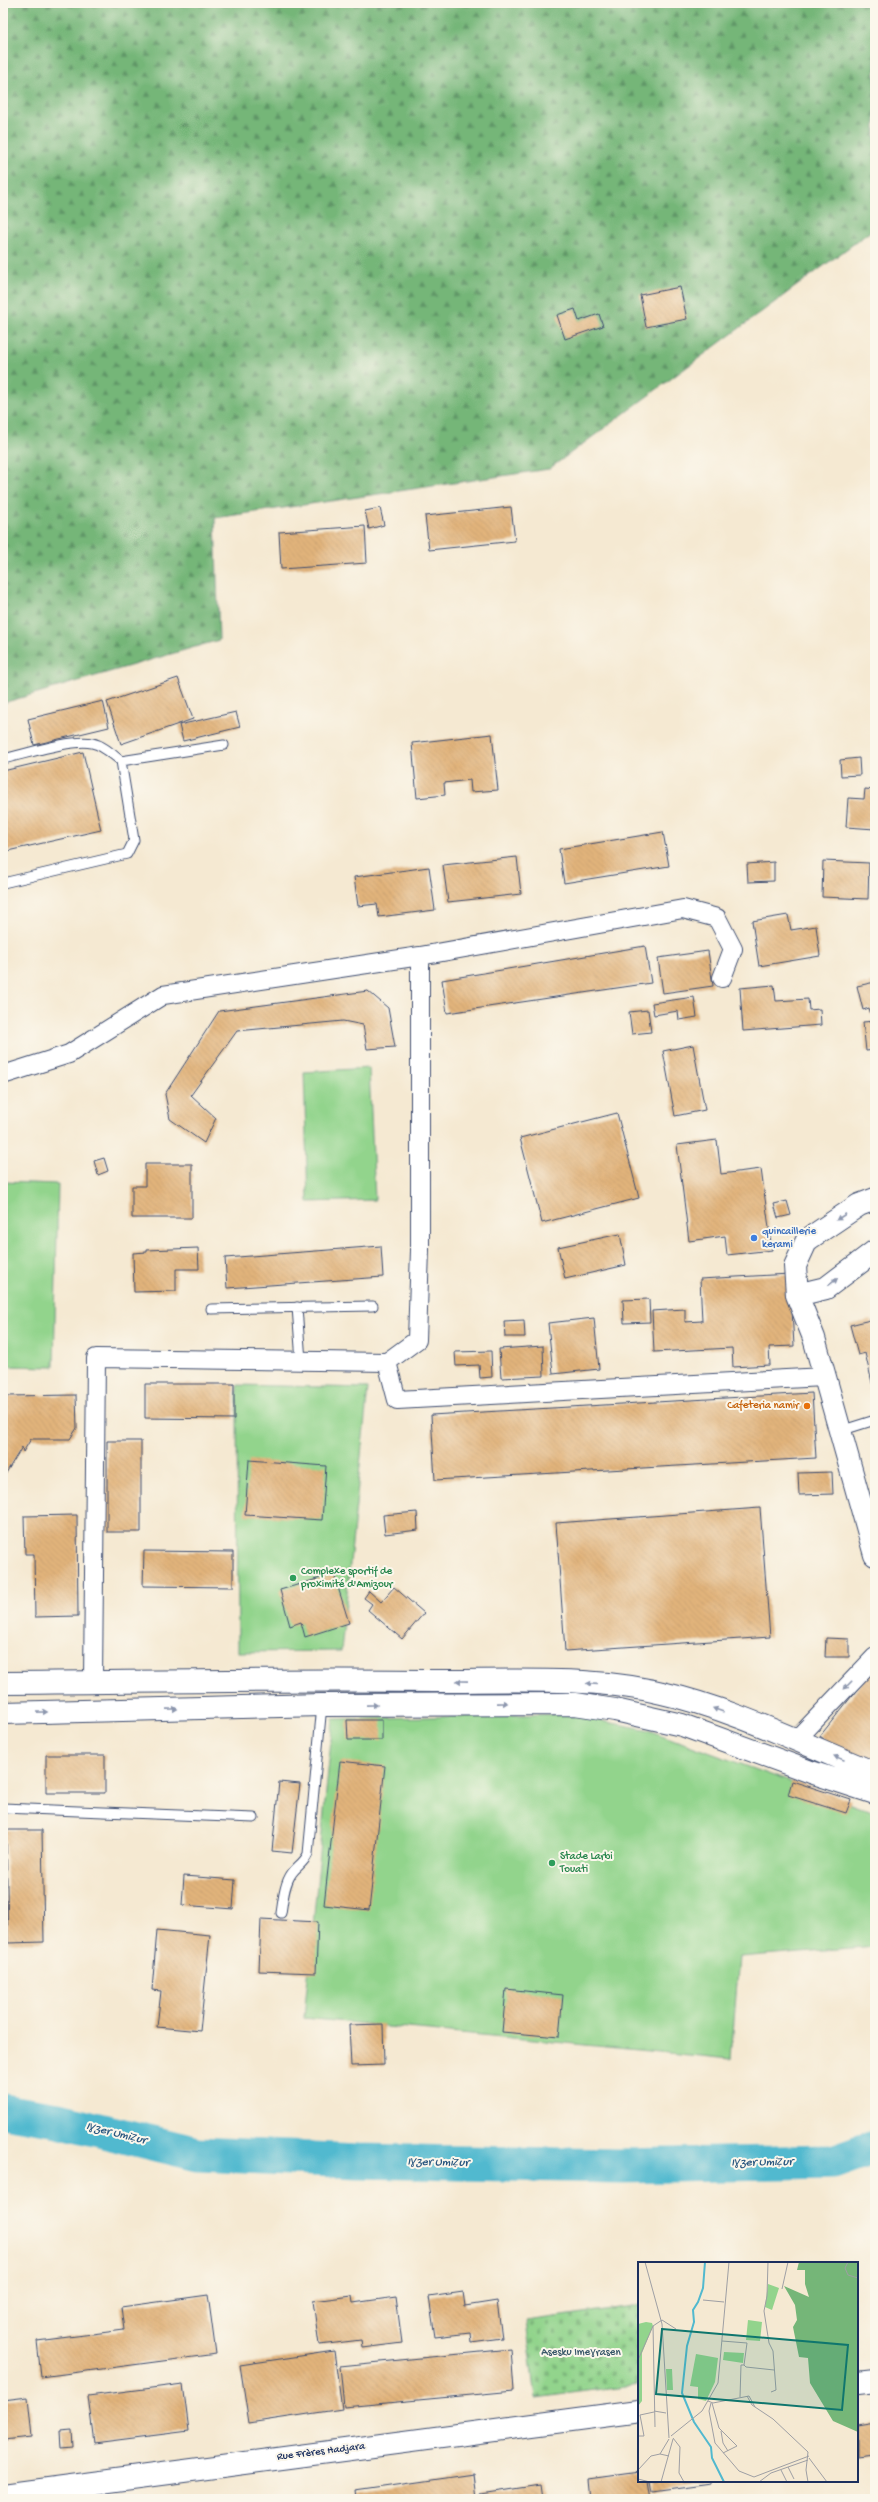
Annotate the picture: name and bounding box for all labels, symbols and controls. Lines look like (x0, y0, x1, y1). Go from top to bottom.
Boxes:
one-way arrow (836, 1213, 846, 1221)
place label: quincaillerie kerami (762, 1226, 816, 1251)
marker: quincaillerie kerami (749, 1233, 759, 1243)
one-way arrow (828, 1278, 839, 1286)
place label: Cafeteria namir (727, 1399, 800, 1412)
marker: Cafeteria namir (802, 1401, 812, 1411)
place label: Complexe sportif de proximité d'Amizour (300, 1565, 394, 1591)
marker: Complexe sportif de proximité d'Amizour (288, 1573, 298, 1583)
one-way arrow (455, 1678, 468, 1684)
one-way arrow (586, 1680, 598, 1687)
one-way arrow (843, 1680, 853, 1690)
one-way arrow (496, 1700, 509, 1706)
one-way arrow (366, 1702, 379, 1708)
one-way arrow (166, 1706, 179, 1712)
one-way arrow (712, 1706, 724, 1712)
one-way arrow (36, 1709, 49, 1715)
one-way arrow (832, 1755, 844, 1761)
place label: Stade Larbi Touati (559, 1851, 613, 1876)
marker: Stade Larbi Touati (547, 1858, 557, 1868)
water label: Iɣzer Umiẓur (85, 2120, 150, 2149)
water label: Iɣzer Umiẓur (407, 2155, 472, 2171)
water label: Iɣzer Umiẓur (731, 2155, 796, 2171)
inset map (638, 2262, 858, 2482)
park label: Asesku Imeɣrasen (541, 2347, 622, 2359)
street label: Rue Frères Hadjara (276, 2441, 367, 2463)

